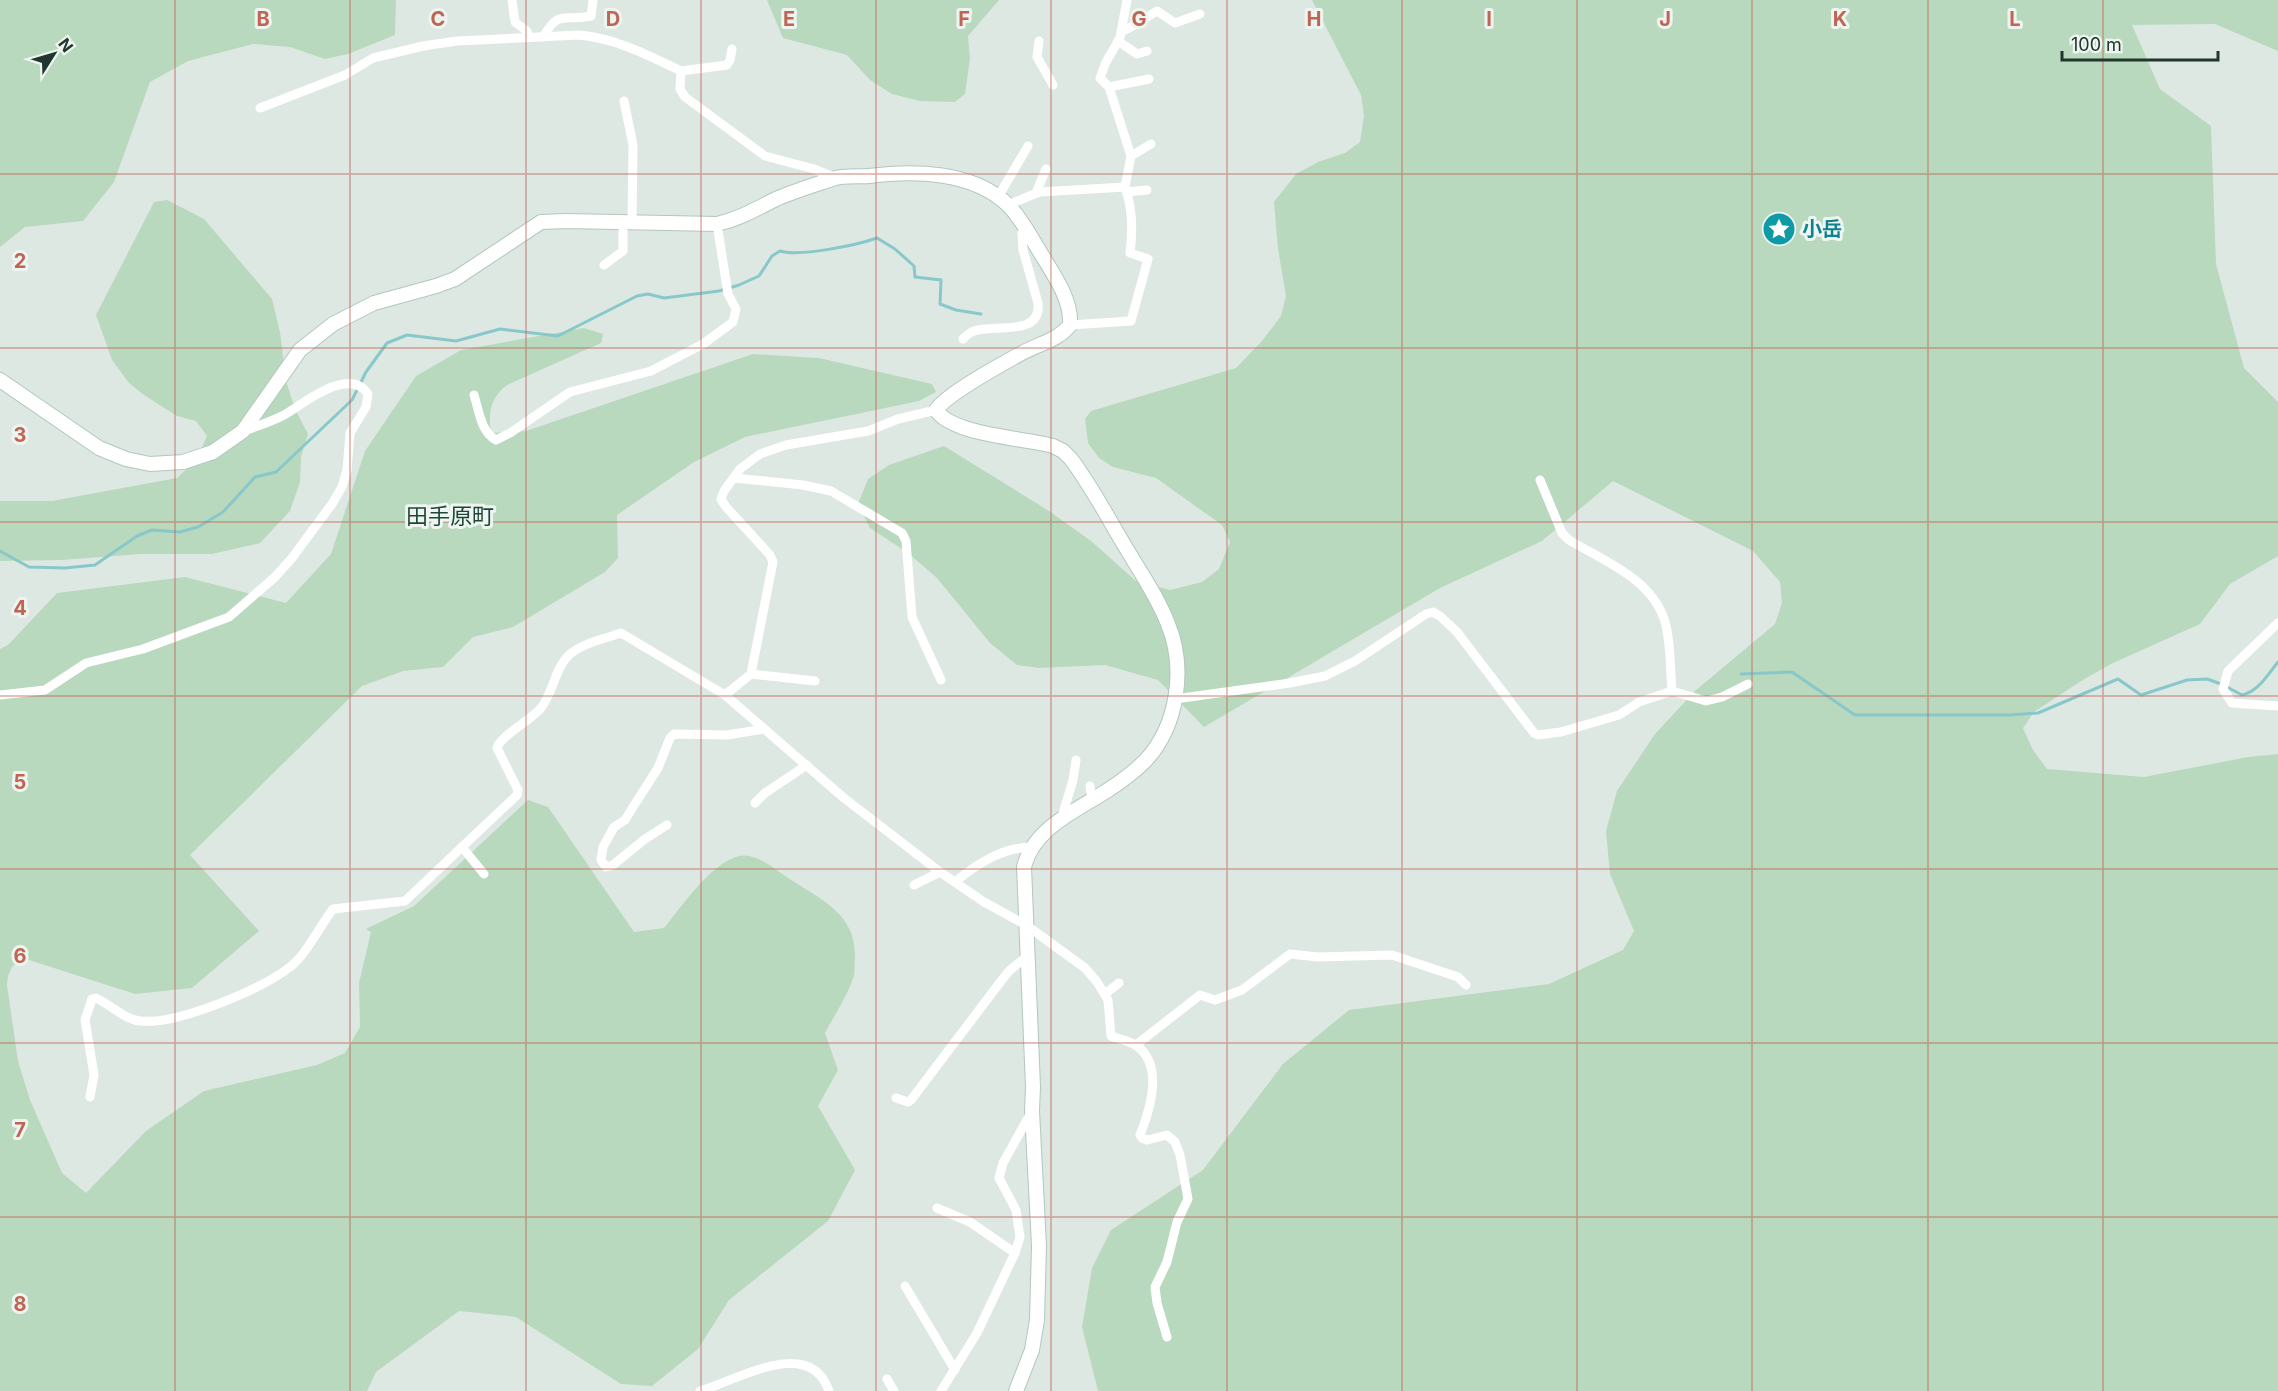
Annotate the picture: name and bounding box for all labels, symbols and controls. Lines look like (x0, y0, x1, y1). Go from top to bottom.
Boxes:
text: B (256, 7, 270, 31)
text: C (431, 7, 445, 31)
text: D (606, 7, 620, 31)
text: E (783, 7, 795, 31)
text: F (958, 7, 970, 31)
text: G (1131, 7, 1147, 31)
text: H (1307, 7, 1321, 31)
text: I (1486, 7, 1492, 31)
text: J (1659, 7, 1671, 31)
text: K (1833, 7, 1847, 31)
text: L (2009, 7, 2021, 31)
north arrow (24, 24, 84, 84)
scale bar (2062, 24, 2218, 62)
text: N (54, 34, 78, 56)
text: 100 m (2071, 34, 2122, 55)
place icon: 小岳 (1761, 211, 1797, 247)
place label: 小岳 (1802, 217, 1842, 241)
text: 2 (14, 249, 26, 273)
text: 3 (14, 423, 26, 447)
district label: 田手原町 (406, 503, 494, 529)
text: 4 (13, 596, 27, 620)
text: 5 (14, 770, 26, 794)
text: 6 (14, 944, 27, 968)
text: 7 (14, 1118, 26, 1142)
text: 8 (13, 1292, 27, 1316)

